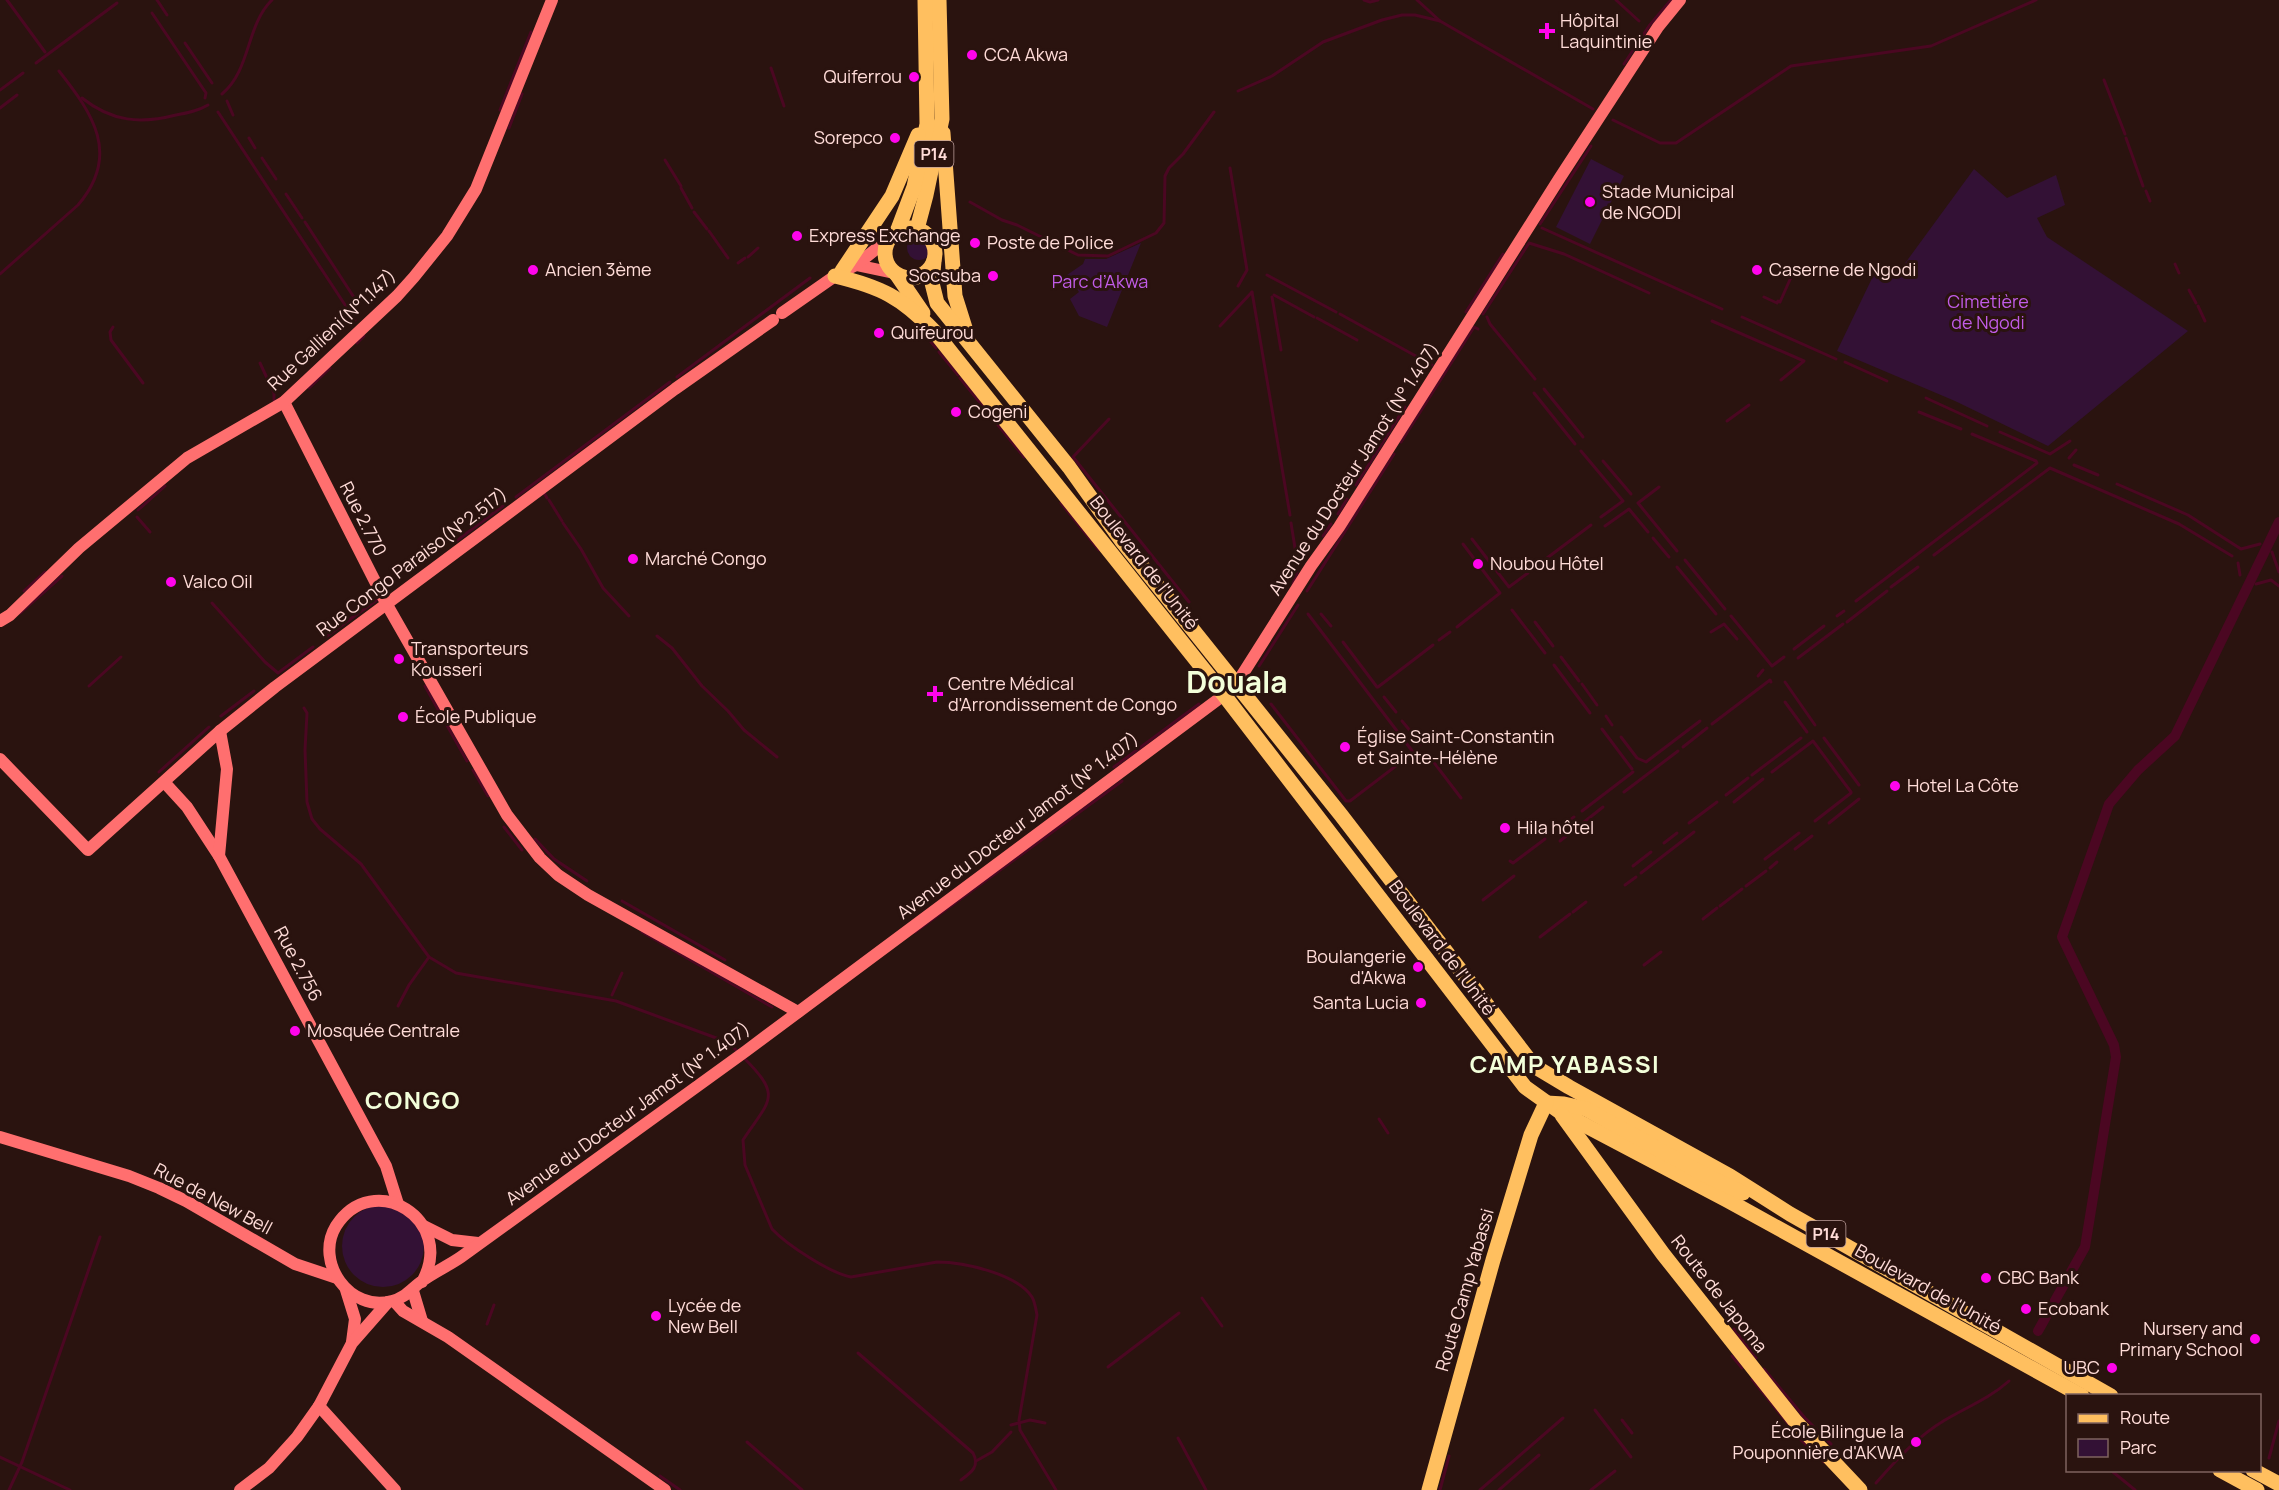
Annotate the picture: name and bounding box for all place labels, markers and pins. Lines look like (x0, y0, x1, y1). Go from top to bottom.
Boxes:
place label: Hôpital Laquintinie (1560, 8, 1652, 53)
marker: Hôpital Laquintinie (1538, 22, 1556, 40)
place label: CCA Akwa (984, 42, 1068, 66)
marker: CCA Akwa (965, 48, 979, 62)
place label: Quiferrou (823, 64, 902, 88)
marker: Quiferrou (907, 70, 921, 84)
place label: Sorepco (814, 125, 883, 149)
marker: Sorepco (888, 131, 902, 145)
place label: Stade Municipal de NGODI (1602, 179, 1735, 224)
marker: Stade Municipal de NGODI (1583, 195, 1597, 209)
place label: Express Exchange (809, 223, 961, 247)
marker: Express Exchange (790, 229, 804, 243)
place label: Poste de Police (987, 230, 1114, 254)
marker: Poste de Police (968, 236, 982, 250)
place label: Ancien 3ème (545, 257, 651, 281)
place label: Caserne de Ngodi (1769, 257, 1916, 281)
marker: Ancien 3ème (526, 263, 540, 277)
place label: Socsuba (908, 263, 981, 287)
marker: Caserne de Ngodi (1750, 263, 1764, 277)
marker: Socsuba (986, 269, 1000, 283)
place label: Quifeurou (891, 320, 974, 344)
marker: Quifeurou (872, 326, 886, 340)
place label: Cogeni (968, 399, 1027, 423)
marker: Cogeni (949, 405, 963, 419)
place label: Marché Congo (645, 546, 767, 570)
place label: Noubou Hôtel (1490, 551, 1604, 575)
marker: Marché Congo (626, 552, 640, 566)
marker: Noubou Hôtel (1471, 557, 1485, 571)
place label: Valco Oil (183, 569, 253, 593)
marker: Valco Oil (164, 575, 178, 589)
place label: Transporteurs Kousseri (411, 636, 529, 681)
marker: Transporteurs Kousseri (392, 652, 406, 666)
place label: Centre Médical d'Arrondissement de Congo (948, 671, 1177, 716)
marker: Centre Médical d'Arrondissement de Congo (926, 685, 944, 703)
place label: École Publique (415, 704, 536, 728)
marker: École Publique (396, 710, 410, 724)
place label: Église Saint-Constantin et Sainte-Hélène (1357, 724, 1554, 769)
marker: Église Saint-Constantin et Sainte-Hélène (1338, 740, 1352, 754)
place label: Hotel La Côte (1907, 773, 2019, 797)
marker: Hotel La Côte (1888, 779, 1902, 793)
place label: Hila hôtel (1517, 815, 1594, 839)
marker: Hila hôtel (1498, 821, 1512, 835)
place label: Boulangerie d'Akwa (1306, 944, 1406, 989)
marker: Boulangerie d'Akwa (1411, 960, 1425, 974)
place label: Santa Lucia (1313, 990, 1409, 1014)
marker: Santa Lucia (1414, 996, 1428, 1010)
place label: Mosquée Centrale (307, 1018, 460, 1042)
marker: Mosquée Centrale (288, 1024, 302, 1038)
place label: CBC Bank (1998, 1265, 2080, 1289)
marker: CBC Bank (1979, 1271, 1993, 1285)
place label: Lycée de New Bell (668, 1293, 741, 1338)
place label: Ecobank (2038, 1296, 2110, 1320)
marker: Ecobank (2019, 1302, 2033, 1316)
marker: Lycée de New Bell (649, 1309, 663, 1323)
place label: Nursery and Primary School (2119, 1316, 2243, 1361)
marker: Nursery and Primary School (2248, 1332, 2262, 1346)
place label: UBC (2063, 1355, 2100, 1379)
marker: UBC (2105, 1361, 2119, 1375)
place label: École Bilingue la Pouponnière d'AKWA (1733, 1419, 1905, 1464)
marker: École Bilingue la Pouponnière d'AKWA (1909, 1435, 1923, 1449)

